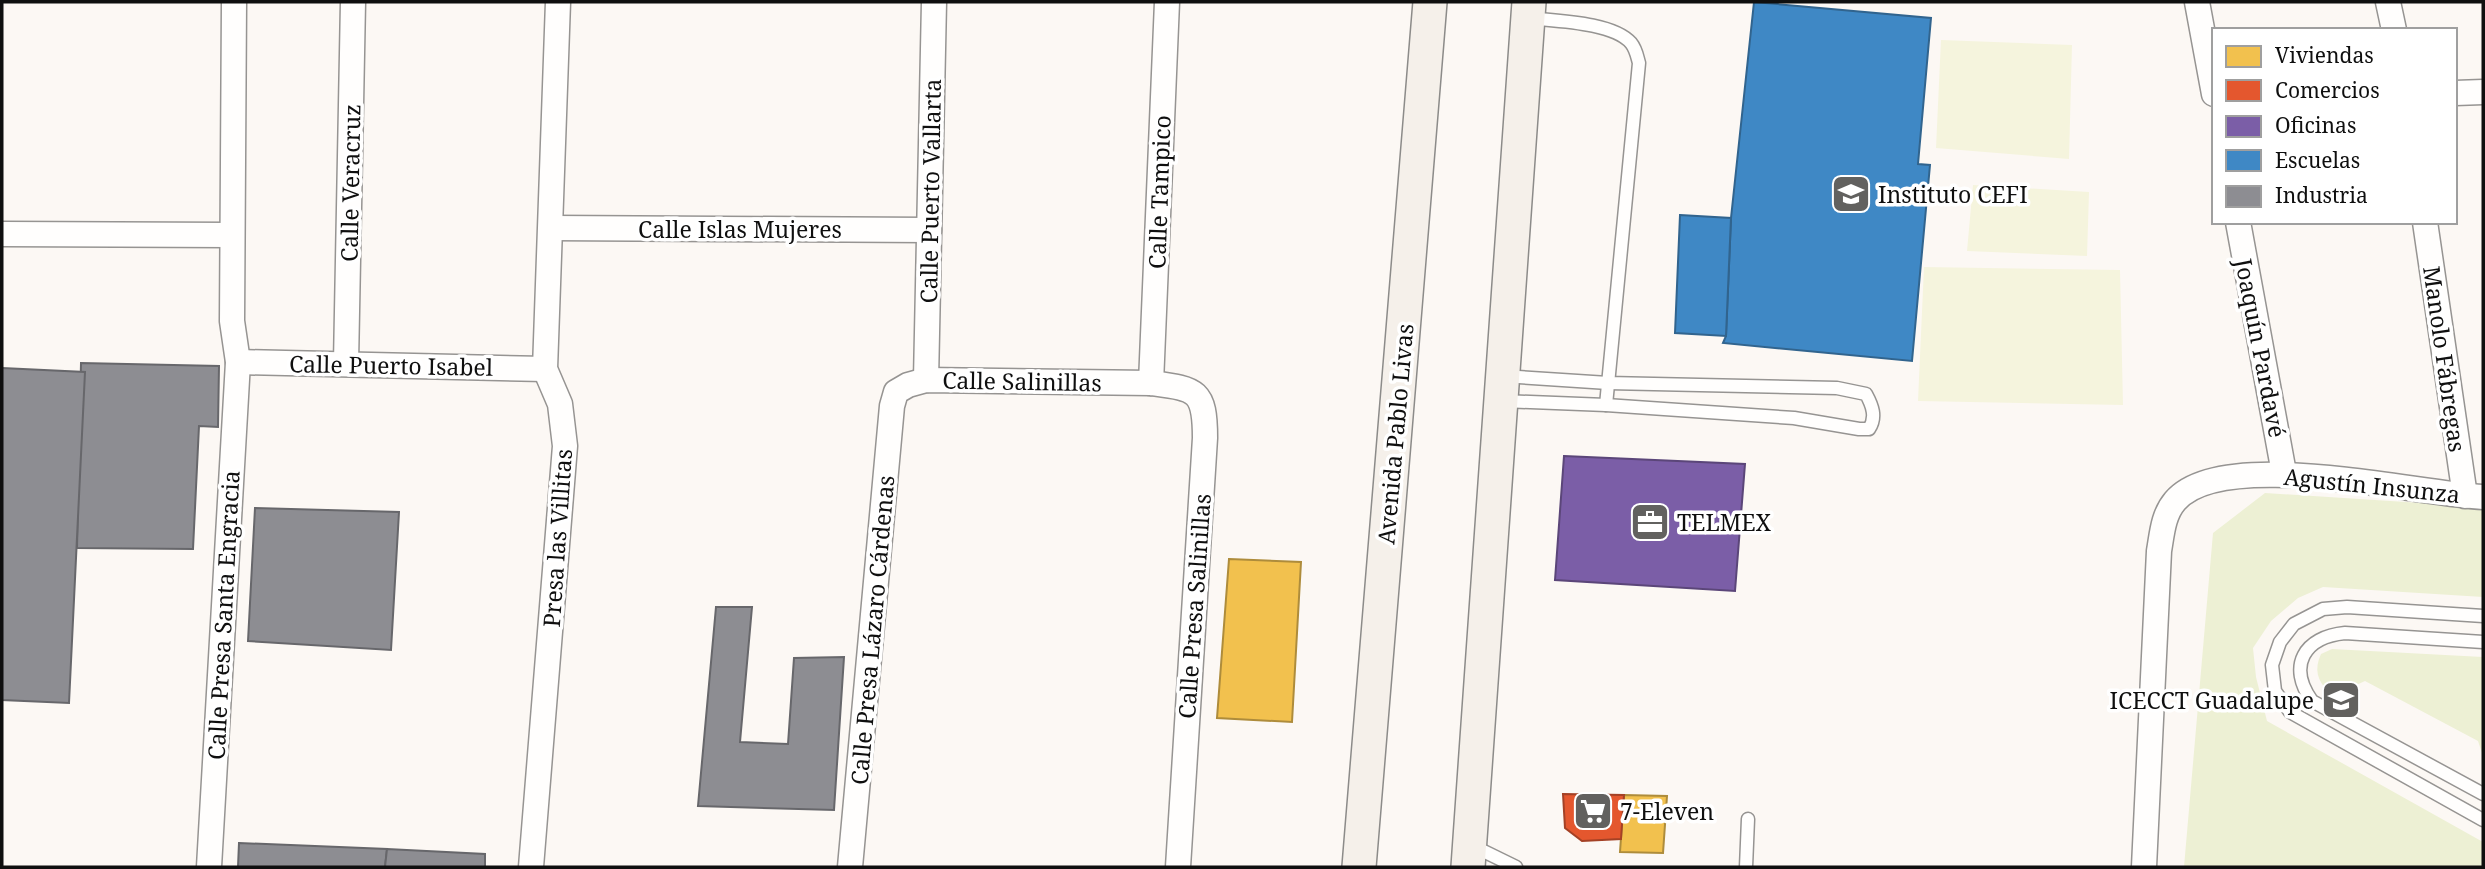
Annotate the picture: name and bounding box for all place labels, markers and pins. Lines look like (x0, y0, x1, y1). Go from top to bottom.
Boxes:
school or university icon: Instituto CEFI (1830, 173, 1872, 215)
place label: Instituto CEFI (1878, 178, 2028, 210)
office icon: TELMEX (1629, 501, 1671, 543)
place label: TELMEX (1677, 506, 1771, 538)
school or university icon: ICECCT Guadalupe (2320, 679, 2362, 721)
place label: ICECCT Guadalupe (2110, 684, 2314, 716)
supermarket icon: 7-Eleven (1572, 790, 1614, 832)
place label: 7-Eleven (1620, 795, 1714, 827)

